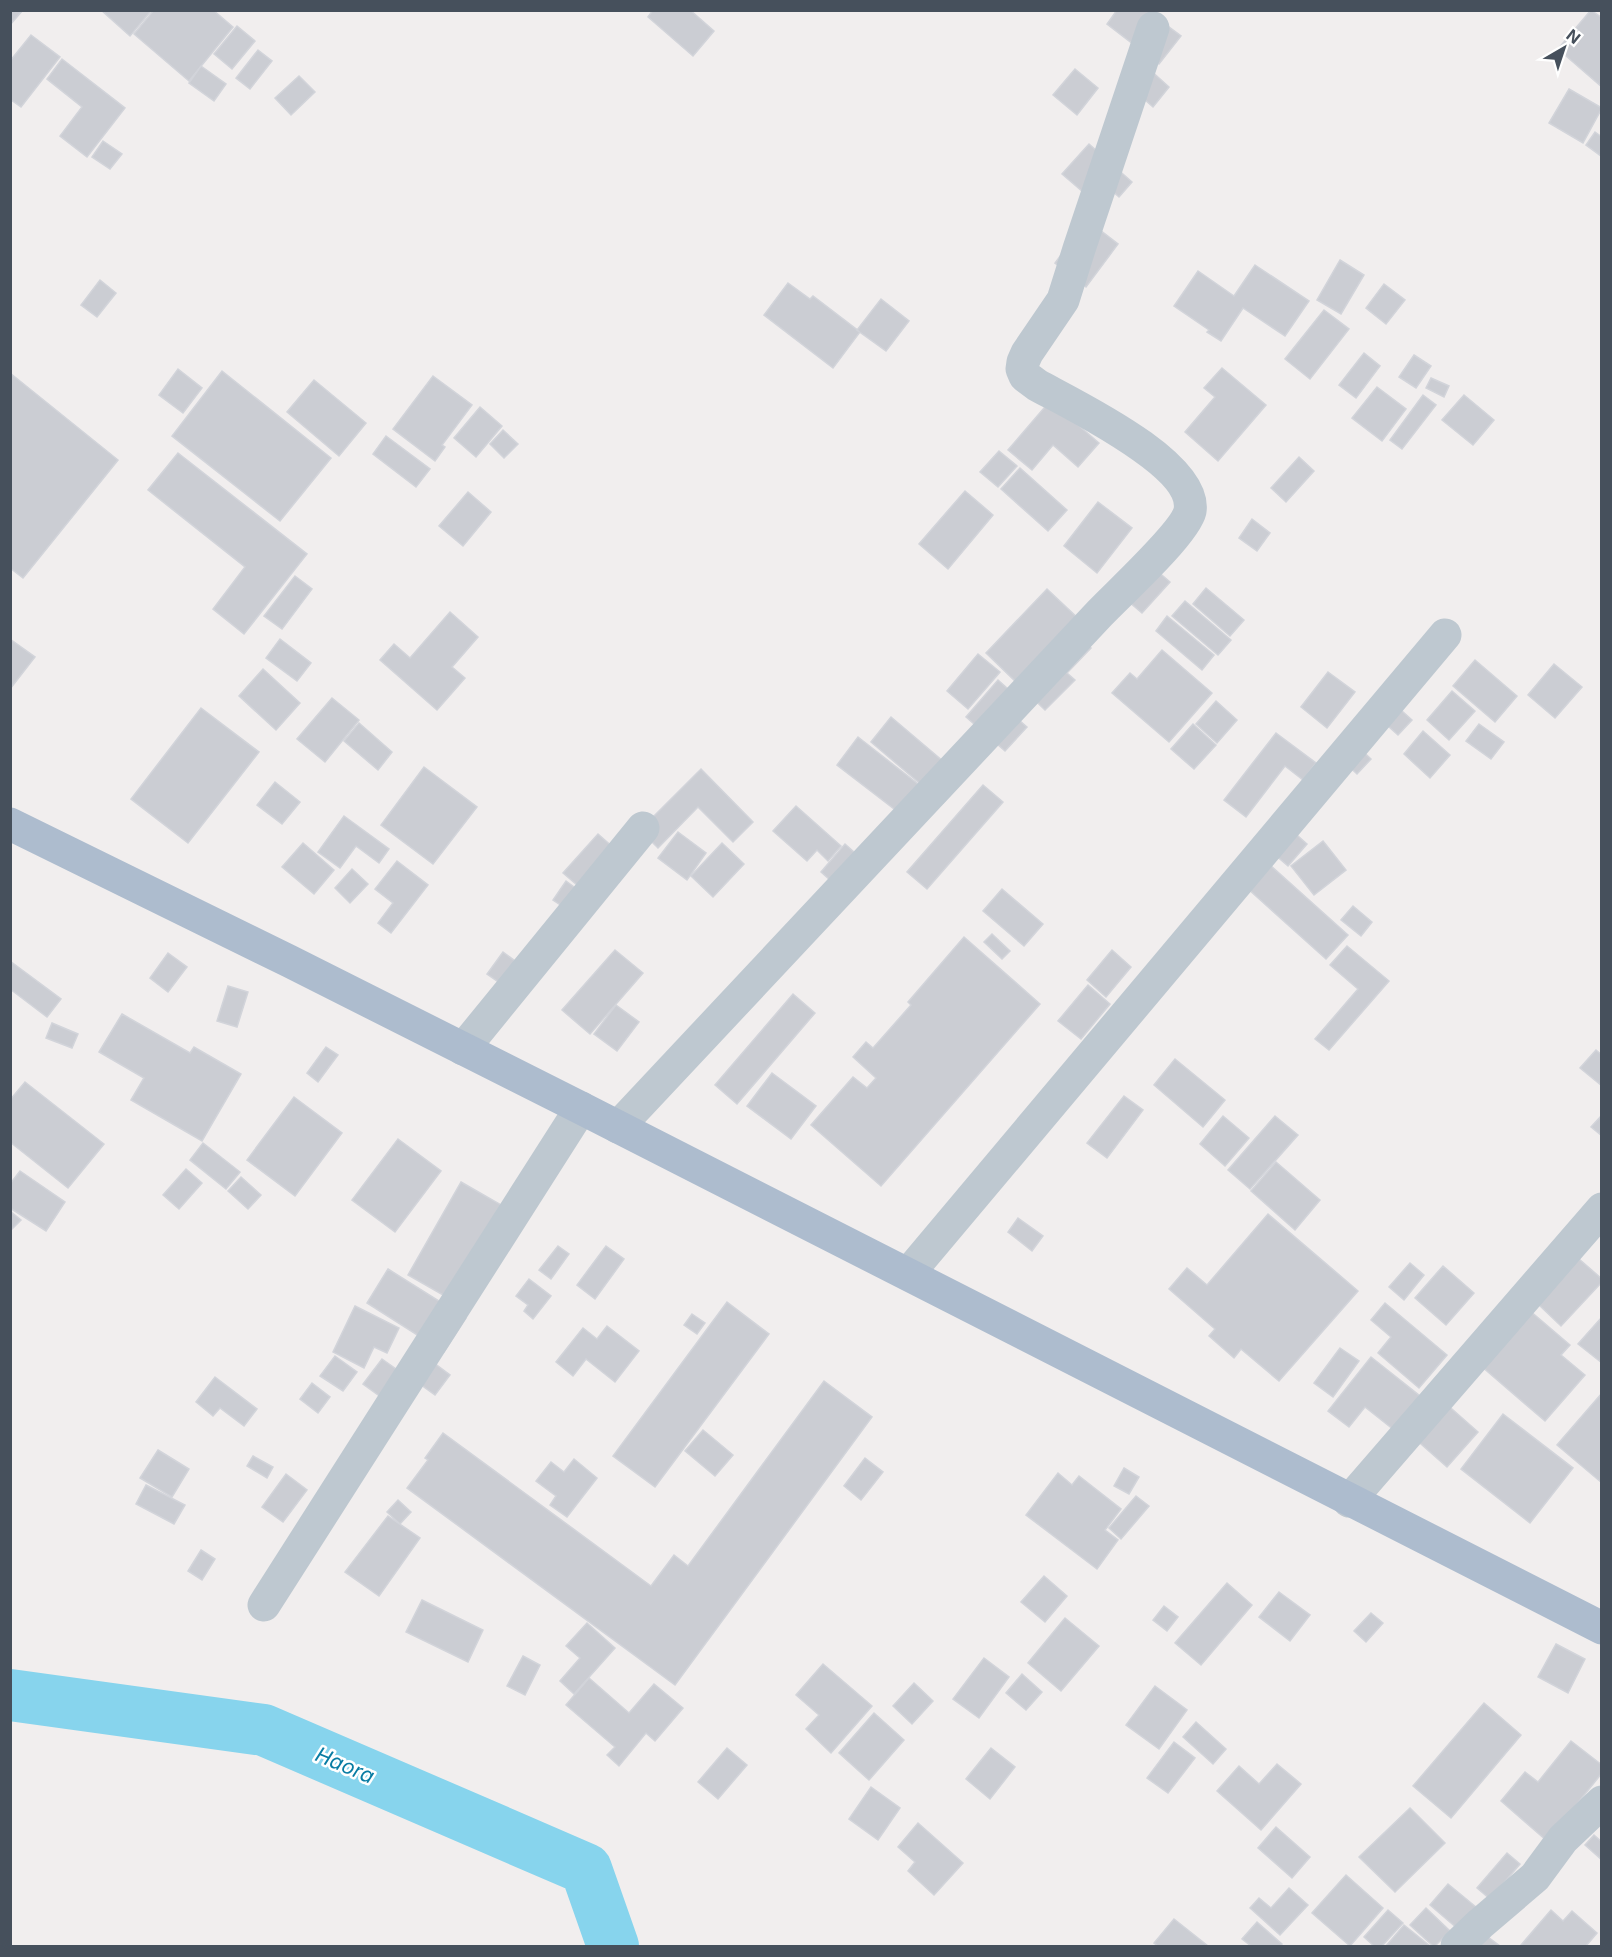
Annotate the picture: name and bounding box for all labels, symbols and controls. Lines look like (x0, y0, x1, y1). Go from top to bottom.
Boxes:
north arrow (1534, 18, 1594, 78)
text: N (1562, 25, 1584, 48)
water label: Haora (312, 1741, 378, 1789)

